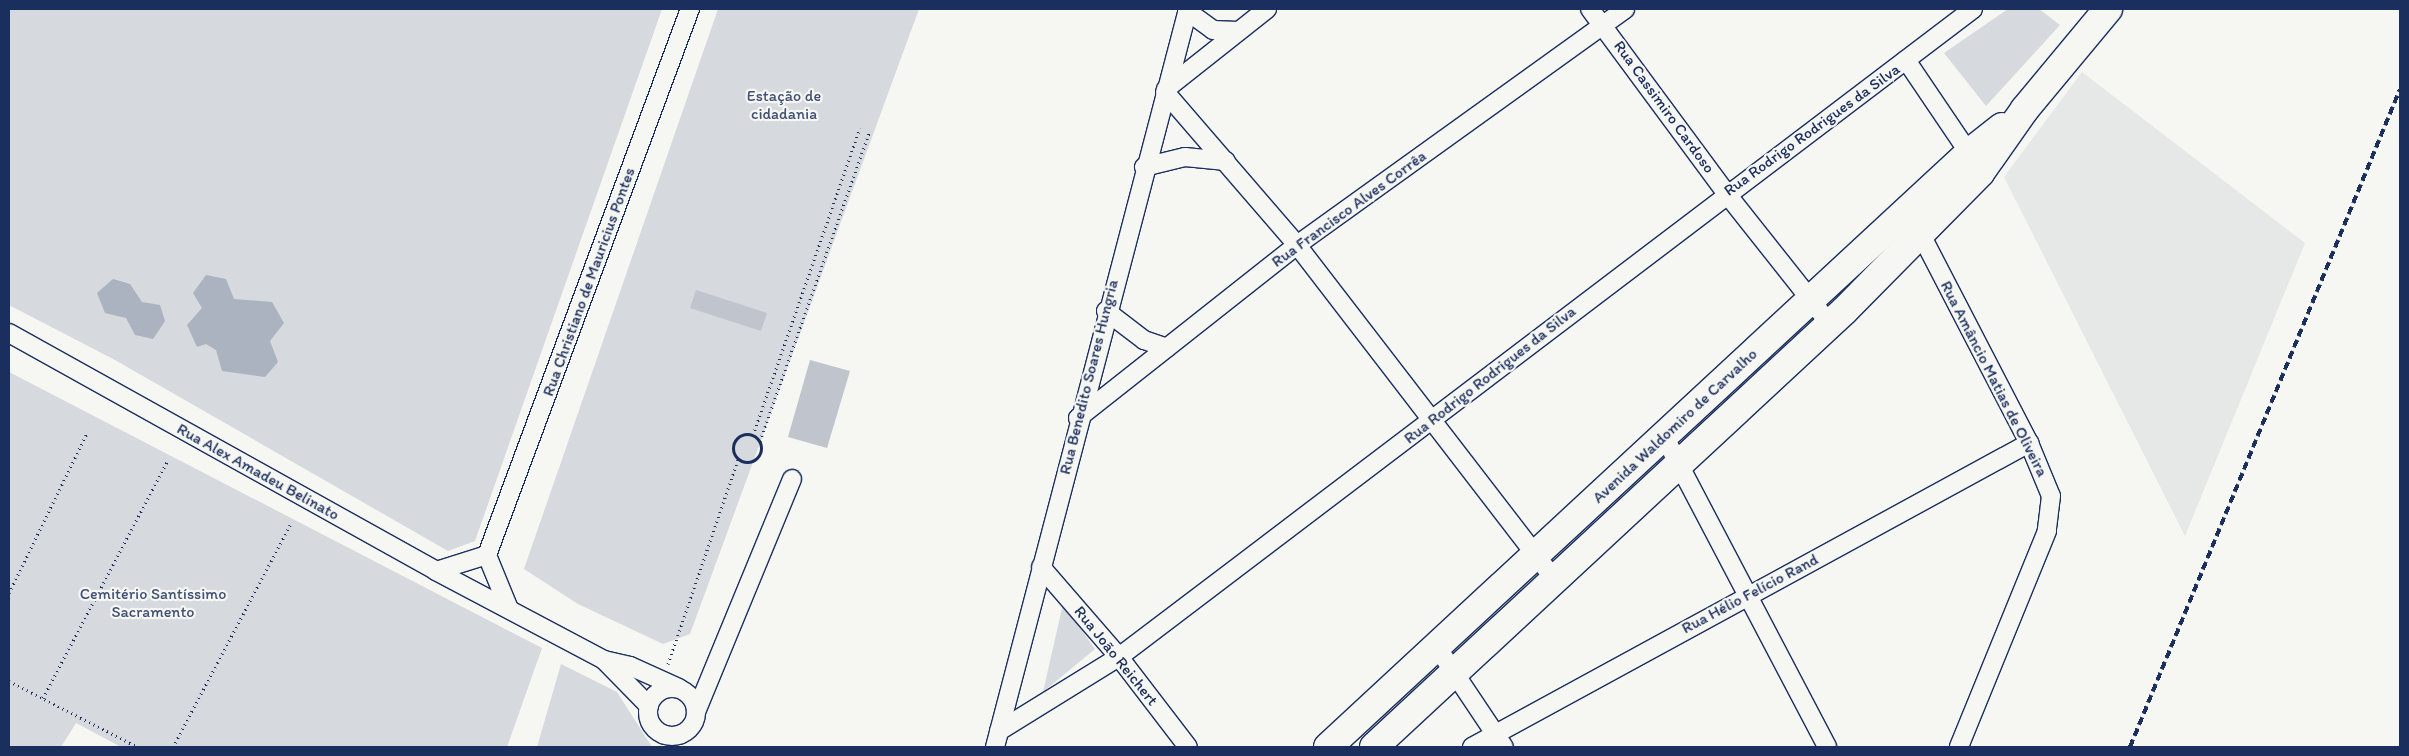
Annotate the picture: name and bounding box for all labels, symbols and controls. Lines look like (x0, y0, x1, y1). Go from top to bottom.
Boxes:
street label: Rua Cassimiro Cardoso (1609, 37, 1719, 177)
street label: Rua Rodrigo Rodrigues da Silva (1720, 60, 1904, 200)
park label: Estação de cidadania (747, 86, 821, 124)
street label: Rua Francisco Alves Corrêa (1268, 147, 1430, 271)
street label: Rua Christiano de Mauricius Pontes (538, 165, 640, 399)
street label: Rua Benedito Soares Hungria (1055, 277, 1123, 477)
street label: Rua Amâncio Matias de Oliveira (1936, 278, 2052, 480)
street label: Rua Rodrigo Rodrigues da Silva (1400, 302, 1580, 448)
street label: Avenida Waldomiro de Carvalho (1589, 345, 1761, 507)
street label: Rua Alex Amadeu Belinato (174, 420, 342, 524)
street label: Rua Hélio Felício Rand (1679, 550, 1821, 638)
park label: Cemitério Santíssimo Sacramento (79, 584, 227, 622)
street label: Rua João Reichert (1070, 602, 1162, 710)

